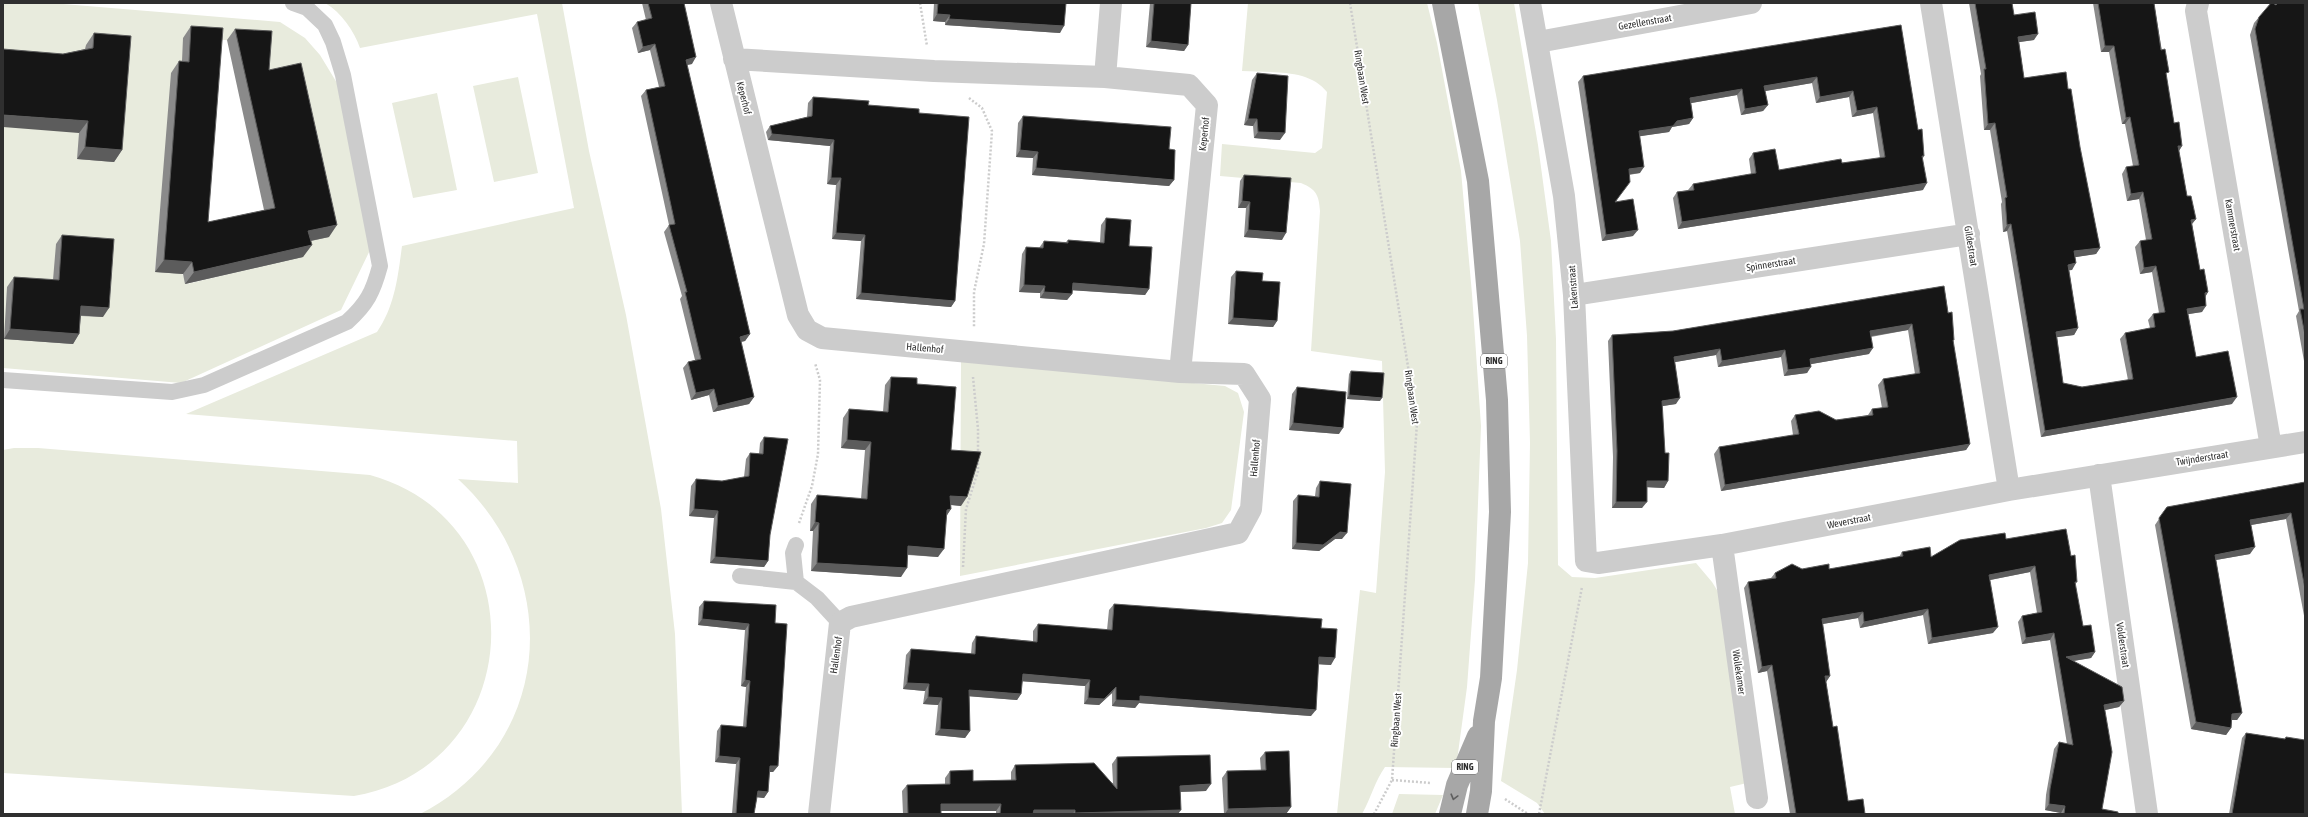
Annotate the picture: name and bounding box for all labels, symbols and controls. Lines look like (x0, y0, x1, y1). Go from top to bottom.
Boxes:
street label: Gezellenstraat (1618, 12, 1673, 32)
street label: Ringbaan West (1352, 49, 1372, 105)
street label: Keperhof (735, 80, 753, 116)
street label: Keperhof (1197, 116, 1211, 151)
street label: Kammerstraat (2223, 198, 2243, 252)
street label: Gildestraat (1962, 225, 1980, 267)
street label: Spinnerstraat (1746, 255, 1797, 273)
street label: Lakenstraat (1566, 265, 1580, 309)
street label: Hallenhof (906, 341, 944, 355)
road number: RING (1481, 354, 1507, 368)
street label: Ringbaan West (1403, 369, 1421, 425)
street label: Hallenhof (1248, 439, 1262, 477)
street label: Twijnderstraat (2175, 448, 2229, 468)
street label: Weverstraat (1826, 511, 1872, 531)
street label: Volderstraat (2114, 622, 2132, 668)
street label: Hallenhof (828, 636, 844, 674)
street label: Wollekamer (1730, 649, 1748, 696)
street label: Ringbaan West (1389, 692, 1403, 748)
road number: RING (1452, 760, 1478, 774)
one-way arrow (1450, 793, 1459, 800)

